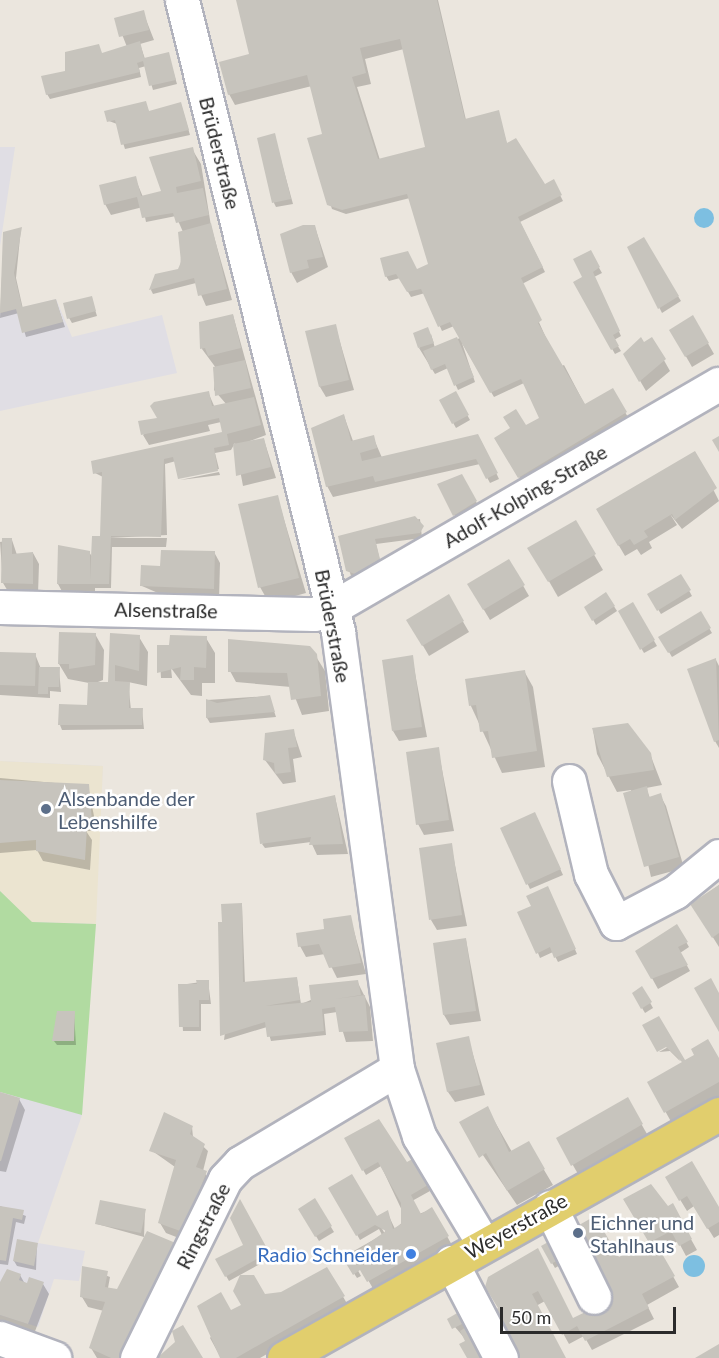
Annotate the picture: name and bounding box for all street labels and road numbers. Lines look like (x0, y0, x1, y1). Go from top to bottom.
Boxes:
street label: Brüderstraße (194, 94, 246, 212)
street label: Adolf-Kolping-Straße (439, 439, 611, 553)
street label: Brüderstraße (310, 567, 356, 685)
street label: Alsenstraße (114, 597, 218, 623)
street label: Ringstraße (171, 1179, 235, 1273)
street label: Weyerstraße (461, 1188, 571, 1264)

